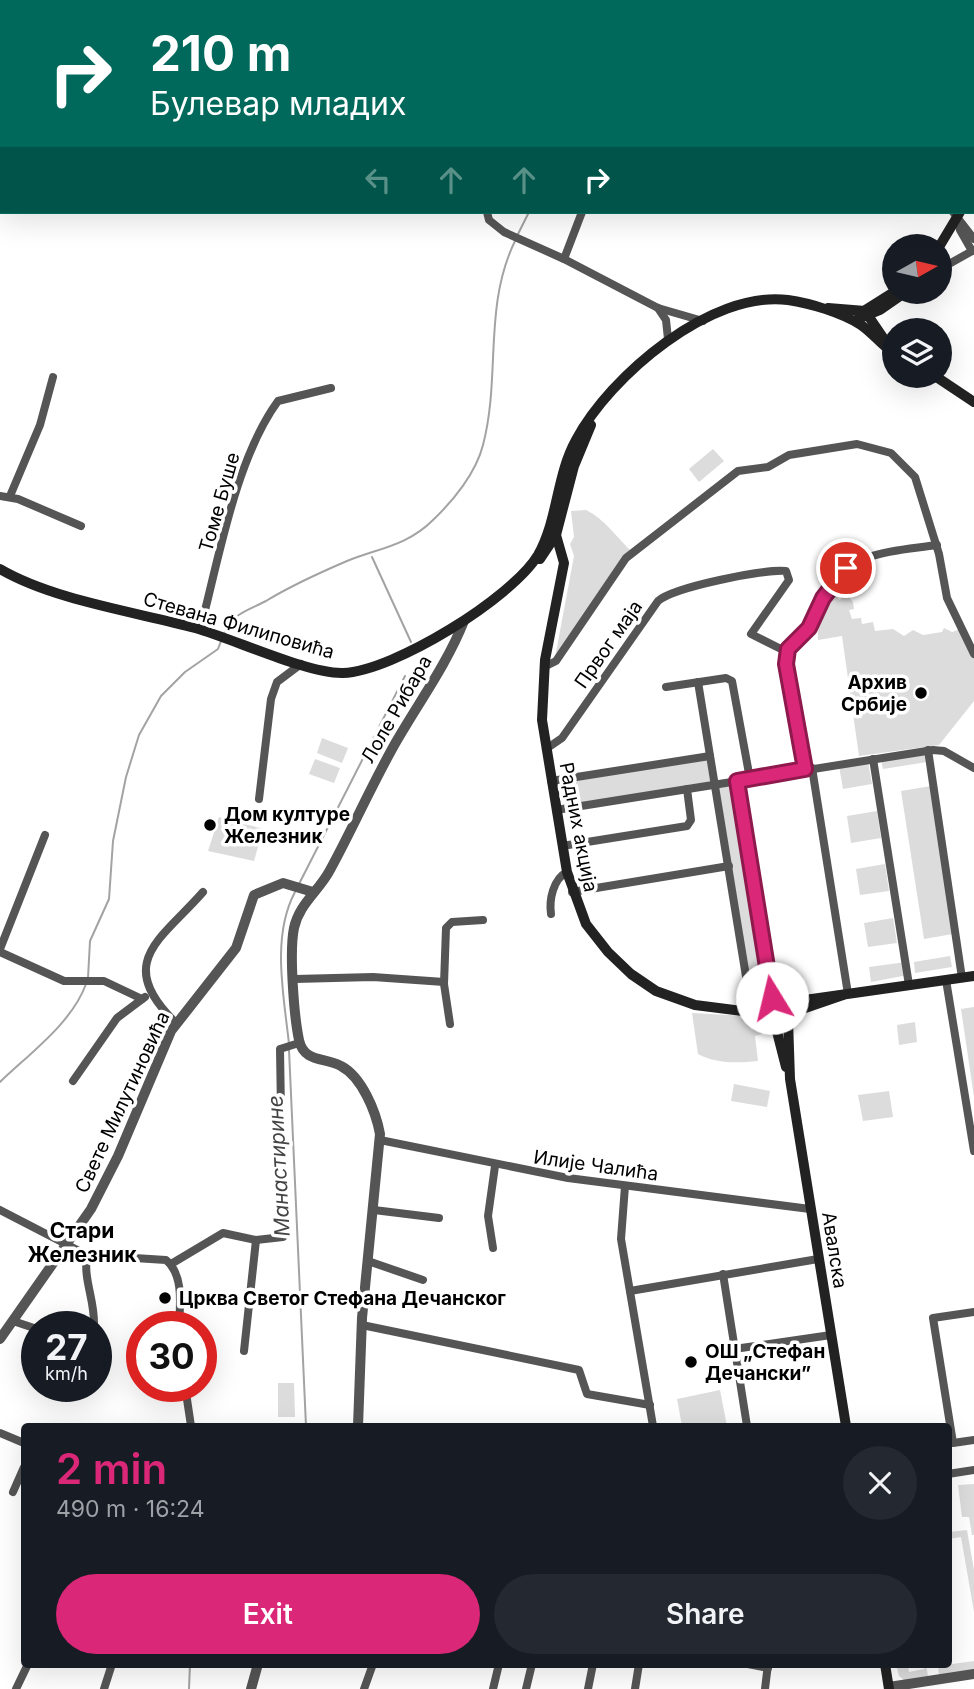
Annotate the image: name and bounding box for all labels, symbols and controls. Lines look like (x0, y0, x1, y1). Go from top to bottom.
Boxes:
text: 210 m (150, 24, 291, 83)
icon: right (35, 28, 126, 119)
text: Булевар младих (150, 84, 406, 123)
icon: left (359, 161, 397, 199)
icon: ahead (432, 161, 470, 199)
icon: ahead (505, 161, 543, 199)
icon: right (578, 161, 616, 199)
north arrow (882, 234, 952, 304)
map controls (882, 234, 952, 388)
button: layers (882, 318, 952, 388)
street label: Томе Буше (194, 450, 245, 555)
pin (816, 538, 876, 598)
icon: arrive (827, 549, 865, 587)
street label: Стевана Филиповића (141, 587, 337, 664)
street label: Првог маја (570, 596, 647, 693)
street label: Лоле Рибара (356, 651, 437, 767)
place label: Архив Србије (841, 671, 907, 716)
marker: Архив Србије (913, 685, 929, 701)
street label: Радних акција (555, 760, 602, 894)
place label: Дом културе Железник (224, 803, 350, 848)
marker: Дом културе Железник (202, 817, 218, 833)
position arrow (735, 961, 809, 1035)
street label: Свете Милутиновића (70, 1008, 175, 1197)
water label: Манастирине (262, 1095, 295, 1237)
street label: Илије Чалића (532, 1145, 660, 1186)
street label: Авалска (817, 1210, 852, 1290)
district label: Стари Железник (28, 1218, 137, 1267)
place label: Црква Светог Стефана Дечанског (179, 1287, 506, 1310)
marker: Црква Светог Стефана Дечанског (157, 1290, 173, 1306)
speed limit sign: 30 (126, 1311, 217, 1402)
text: 27 (45, 1326, 88, 1368)
place label: ОШ „Стефан Дечански” (705, 1340, 825, 1385)
marker: ОШ „Стефан Дечански” (683, 1354, 699, 1370)
text: km/h (45, 1363, 88, 1384)
text: 2 min (56, 1443, 167, 1494)
button: close (843, 1446, 917, 1520)
text: 490 m · 16:24 (56, 1495, 205, 1523)
button: Exit (56, 1574, 480, 1654)
button: Share (494, 1574, 917, 1654)

